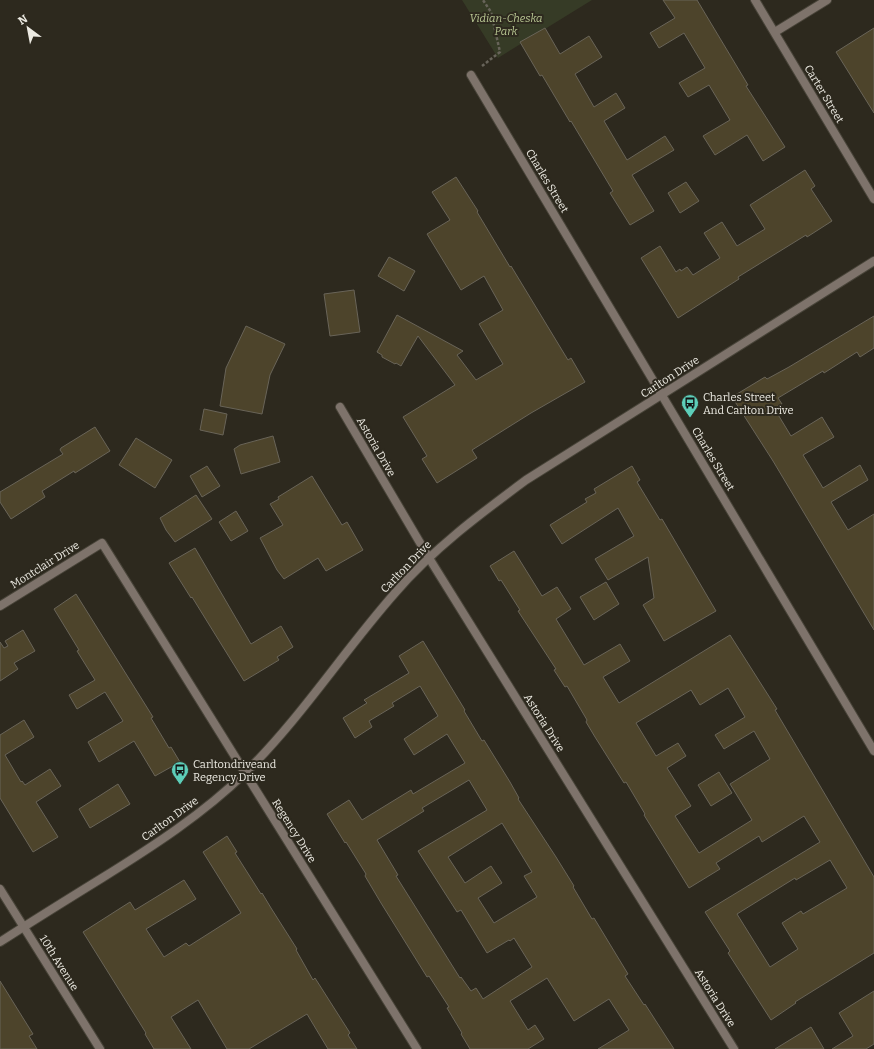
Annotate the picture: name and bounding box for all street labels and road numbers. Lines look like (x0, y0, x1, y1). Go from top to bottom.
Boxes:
street label: Carter Street (802, 62, 847, 126)
street label: Charles Street (523, 147, 571, 215)
street label: Carlton Drive (638, 353, 702, 401)
street label: Astoria Drive (354, 415, 398, 479)
street label: Charles Street (689, 425, 737, 493)
street label: Carlton Drive (378, 538, 434, 596)
street label: Montclair Drive (8, 539, 82, 591)
street label: Astoria Drive (521, 691, 567, 755)
street label: Carlton Drive (139, 794, 201, 844)
street label: Regency Drive (269, 797, 319, 865)
street label: 10th Avenue (37, 933, 81, 993)
street label: Astoria Drive (692, 966, 738, 1030)

